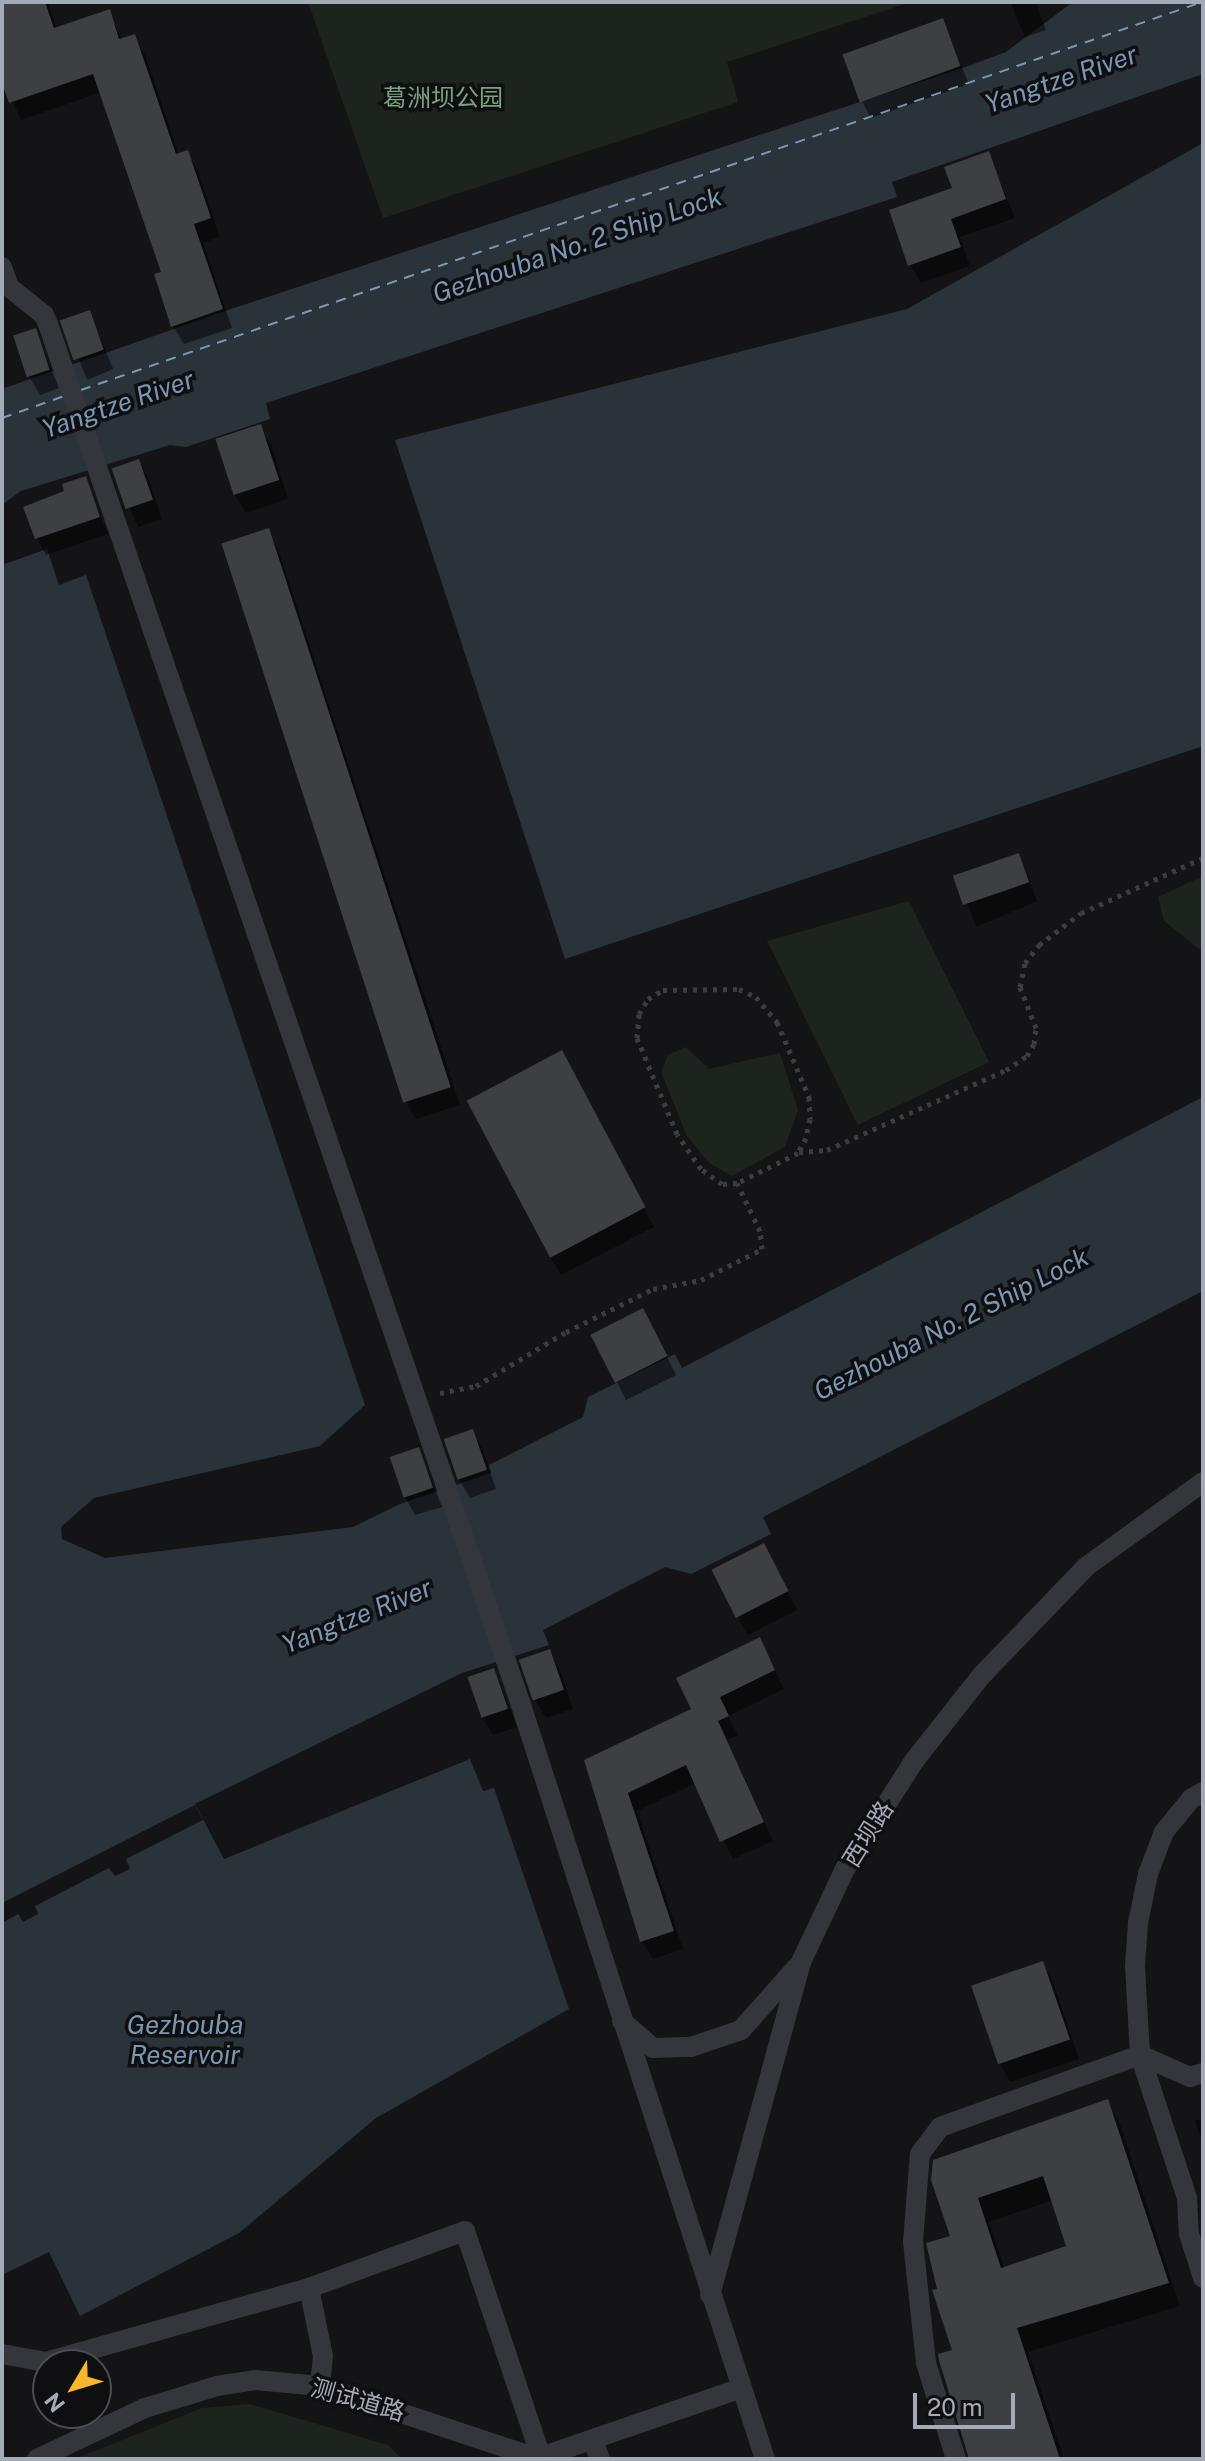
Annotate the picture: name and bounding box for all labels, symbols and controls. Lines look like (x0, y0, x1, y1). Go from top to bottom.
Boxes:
water label: Yangtze River (981, 38, 1141, 120)
park label: 葛洲坝公园 (383, 84, 503, 112)
water label: Gezhouba No. 2 Ship Lock (428, 181, 726, 309)
water label: Yangtze River (38, 363, 198, 445)
water label: Gezhouba No. 2 Ship Lock (808, 1241, 1094, 1407)
water label: Yangtze River (278, 1572, 436, 1660)
street label: 西坝路 (837, 1796, 899, 1872)
water label: Gezhouba Reservoir (127, 2009, 243, 2070)
north arrow (32, 2349, 112, 2429)
street label: 测试道路 (308, 2373, 408, 2427)
scale bar (917, 2377, 1019, 2427)
text: N (39, 2388, 70, 2417)
text: 20 m (927, 2393, 983, 2421)

